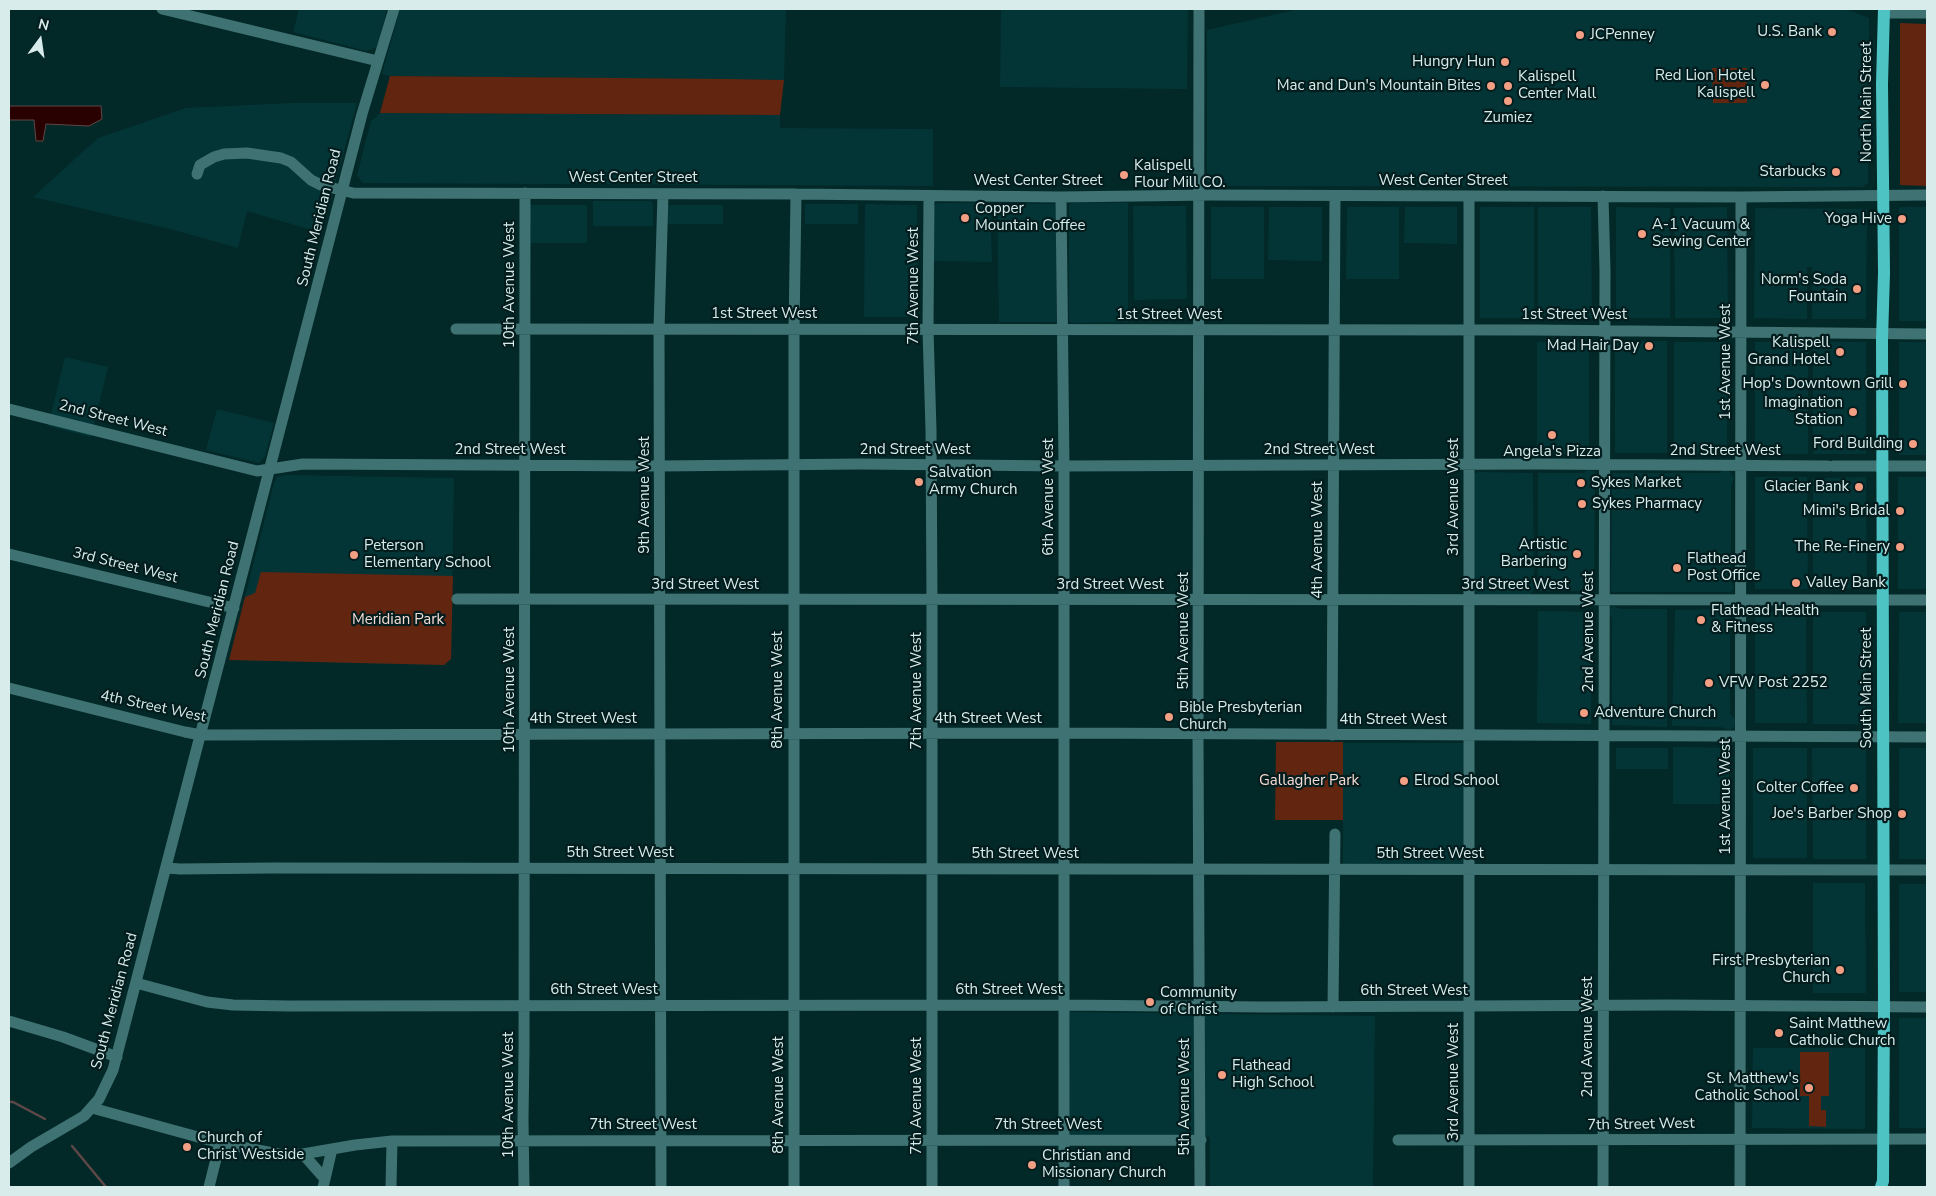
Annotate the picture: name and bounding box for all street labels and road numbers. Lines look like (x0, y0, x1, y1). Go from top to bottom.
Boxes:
street label: North Main Street (1858, 42, 1876, 162)
street label: South Meridian Road (294, 148, 346, 288)
street label: West Center Street (568, 169, 698, 187)
street label: West Center Street (973, 172, 1103, 190)
street label: West Center Street (1378, 172, 1508, 190)
street label: 10th Avenue West (501, 222, 519, 348)
street label: 7th Avenue West (905, 227, 923, 345)
street label: 1st Avenue West (1717, 304, 1735, 420)
street label: 1st Street West (711, 305, 817, 323)
street label: 1st Street West (1116, 306, 1222, 324)
street label: 1st Street West (1521, 306, 1627, 324)
street label: 2nd Street West (57, 397, 169, 441)
street label: 9th Avenue West (636, 436, 654, 554)
street label: 6th Avenue West (1040, 438, 1058, 556)
street label: 3rd Avenue West (1445, 438, 1463, 556)
street label: 2nd Street West (455, 441, 565, 459)
street label: 2nd Street West (860, 441, 970, 459)
street label: 2nd Street West (1264, 441, 1374, 459)
street label: 2nd Street West (1670, 442, 1780, 460)
street label: 4th Avenue West (1309, 481, 1327, 599)
street label: South Meridian Road (192, 540, 244, 680)
street label: 3rd Street West (71, 544, 179, 588)
street label: 2nd Avenue West (1580, 571, 1598, 693)
street label: 5th Avenue West (1175, 572, 1193, 690)
street label: 3rd Street West (651, 576, 759, 594)
street label: 3rd Street West (1056, 576, 1164, 594)
street label: 3rd Street West (1461, 576, 1569, 594)
street label: 10th Avenue West (501, 627, 519, 753)
street label: South Main Street (1858, 627, 1876, 749)
street label: 8th Avenue West (769, 631, 787, 749)
street label: 7th Avenue West (908, 632, 926, 750)
street label: 4th Street West (99, 687, 207, 727)
street label: 4th Street West (529, 710, 637, 728)
street label: 4th Street West (934, 710, 1042, 728)
street label: 4th Street West (1339, 711, 1447, 729)
street label: 1st Avenue West (1717, 739, 1735, 855)
street label: 5th Street West (566, 844, 674, 862)
street label: 5th Street West (971, 845, 1079, 863)
street label: 5th Street West (1376, 845, 1484, 863)
street label: South Meridian Road (88, 931, 142, 1071)
street label: 2nd Avenue West (1579, 976, 1597, 1098)
street label: 6th Street West (550, 981, 658, 999)
street label: 6th Street West (955, 981, 1063, 999)
street label: 6th Street West (1360, 982, 1468, 1000)
street label: 3rd Avenue West (1445, 1023, 1463, 1141)
street label: 10th Avenue West (500, 1032, 518, 1158)
street label: 8th Avenue West (770, 1036, 788, 1154)
street label: 7th Avenue West (908, 1037, 926, 1155)
street label: 5th Avenue West (1176, 1038, 1194, 1156)
street label: 7th Street West (1587, 1115, 1695, 1135)
street label: 7th Street West (589, 1116, 697, 1134)
street label: 7th Street West (994, 1116, 1102, 1134)

